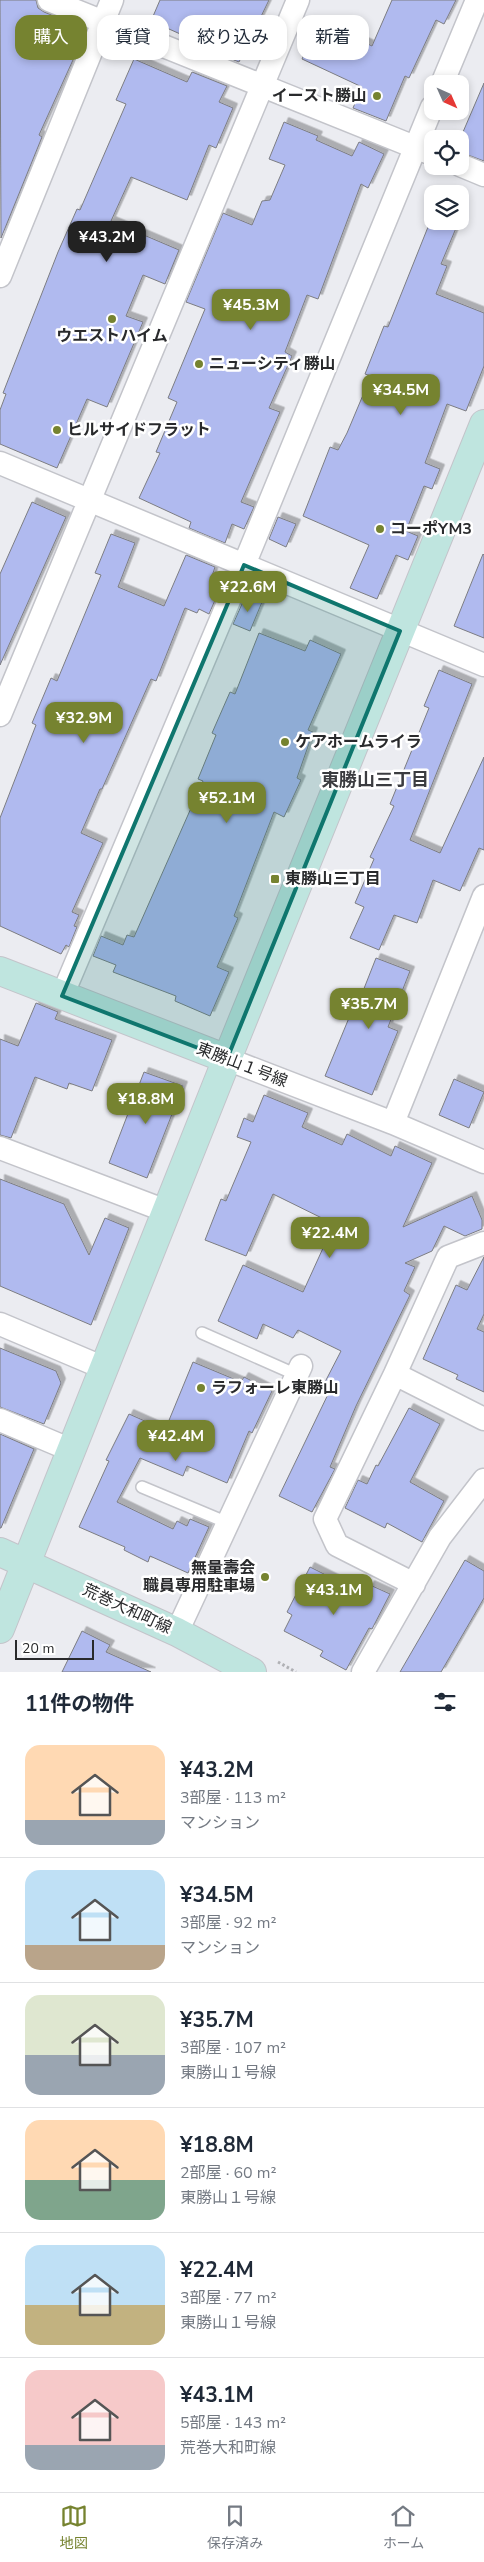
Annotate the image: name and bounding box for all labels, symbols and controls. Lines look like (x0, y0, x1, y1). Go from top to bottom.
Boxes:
chip: 購入 (15, 15, 87, 60)
chip: 賃貸 (97, 15, 169, 60)
chip: 絞り込み (179, 15, 287, 60)
chip: 新着 (297, 15, 369, 60)
north arrow (424, 75, 469, 120)
map controls (424, 75, 469, 230)
place label: イースト勝山 (272, 85, 367, 107)
marker: イースト勝山 (371, 90, 383, 102)
button: locate (424, 130, 469, 175)
button: layers (424, 185, 469, 230)
pin: ¥43.2M (66, 220, 148, 263)
text: ¥43.2M (79, 226, 135, 248)
pin: ¥45.3M (210, 288, 292, 331)
text: ¥45.3M (223, 294, 279, 316)
marker: ウエストハイム (106, 313, 118, 325)
place label: ウエストハイム (56, 325, 168, 347)
place label: ニューシティ勝山 (209, 353, 336, 375)
marker: ニューシティ勝山 (193, 358, 205, 370)
pin: ¥34.5M (360, 374, 442, 416)
text: ¥34.5M (373, 379, 429, 401)
place label: ヒルサイドフラット (67, 419, 211, 441)
marker: ヒルサイドフラット (51, 424, 63, 436)
place label: コーポYM3 (390, 518, 472, 540)
marker: コーポYM3 (374, 523, 386, 535)
pin: ¥22.6M (207, 570, 289, 613)
text: ¥22.6M (220, 576, 276, 598)
pin: ¥32.9M (43, 702, 125, 744)
text: ¥32.9M (56, 707, 112, 729)
place label: ケアホームライラ (295, 731, 422, 753)
marker: ケアホームライラ (279, 736, 291, 748)
district label: 東勝山三丁目 (321, 768, 429, 792)
pin: ¥52.1M (186, 782, 268, 824)
text: ¥52.1M (199, 787, 255, 809)
place label: 東勝山三丁目 (285, 868, 381, 890)
marker: 東勝山三丁目 (269, 873, 281, 885)
pin: ¥35.7M (328, 988, 410, 1030)
text: ¥35.7M (341, 993, 397, 1015)
street label: 東勝山１号線 (193, 1038, 291, 1092)
pin: ¥18.8M (105, 1082, 187, 1125)
text: ¥18.8M (118, 1088, 174, 1110)
pin: ¥22.4M (289, 1216, 371, 1259)
text: ¥22.4M (302, 1222, 358, 1244)
place label: ラフォーレ東勝山 (211, 1377, 339, 1399)
marker: ラフォーレ東勝山 (195, 1382, 207, 1394)
pin: ¥42.4M (135, 1420, 217, 1462)
text: ¥42.4M (148, 1425, 204, 1447)
place label: 無量壽会 職員専用駐車場 (143, 1557, 255, 1597)
marker: 無量壽会 職員専用駐車場 (259, 1571, 271, 1583)
pin: ¥43.1M (293, 1574, 375, 1616)
street label: 荒巻大和町線 (79, 1579, 175, 1639)
text: ¥43.1M (306, 1579, 362, 1601)
scale bar (15, 1637, 94, 1660)
text: 20 m (22, 1639, 54, 1658)
icon: filters (431, 1688, 459, 1716)
text: 11件の物件 (25, 1690, 134, 1718)
text: ¥43.2M (180, 1756, 254, 1784)
icon: home (65, 1765, 125, 1825)
text: 3部屋 · 113 m² (180, 1787, 286, 1809)
text: マンション (180, 1812, 260, 1834)
text: ¥34.5M (180, 1881, 254, 1909)
icon: home (65, 1890, 125, 1950)
text: 3部屋 · 92 m² (180, 1912, 277, 1934)
text: マンション (180, 1937, 260, 1959)
text: ¥35.7M (180, 2006, 254, 2034)
icon: home (65, 2015, 125, 2075)
text: 3部屋 · 107 m² (180, 2037, 286, 2059)
text: 東勝山１号線 (180, 2062, 276, 2084)
text: ¥18.8M (180, 2131, 254, 2159)
icon: home (65, 2140, 125, 2200)
text: 2部屋 · 60 m² (180, 2162, 277, 2184)
text: 東勝山１号線 (180, 2187, 276, 2209)
text: ¥22.4M (180, 2256, 254, 2284)
icon: home (65, 2265, 125, 2325)
text: 3部屋 · 77 m² (180, 2287, 277, 2309)
text: 東勝山１号線 (180, 2312, 276, 2334)
text: ¥43.1M (180, 2381, 254, 2409)
icon: home (65, 2390, 125, 2450)
text: 5部屋 · 143 m² (180, 2412, 286, 2434)
text: 荒巻大和町線 (180, 2437, 276, 2459)
tab: 地図 (60, 2502, 88, 2553)
tab: 保存済み (207, 2502, 263, 2553)
tab: ホーム (383, 2502, 424, 2553)

